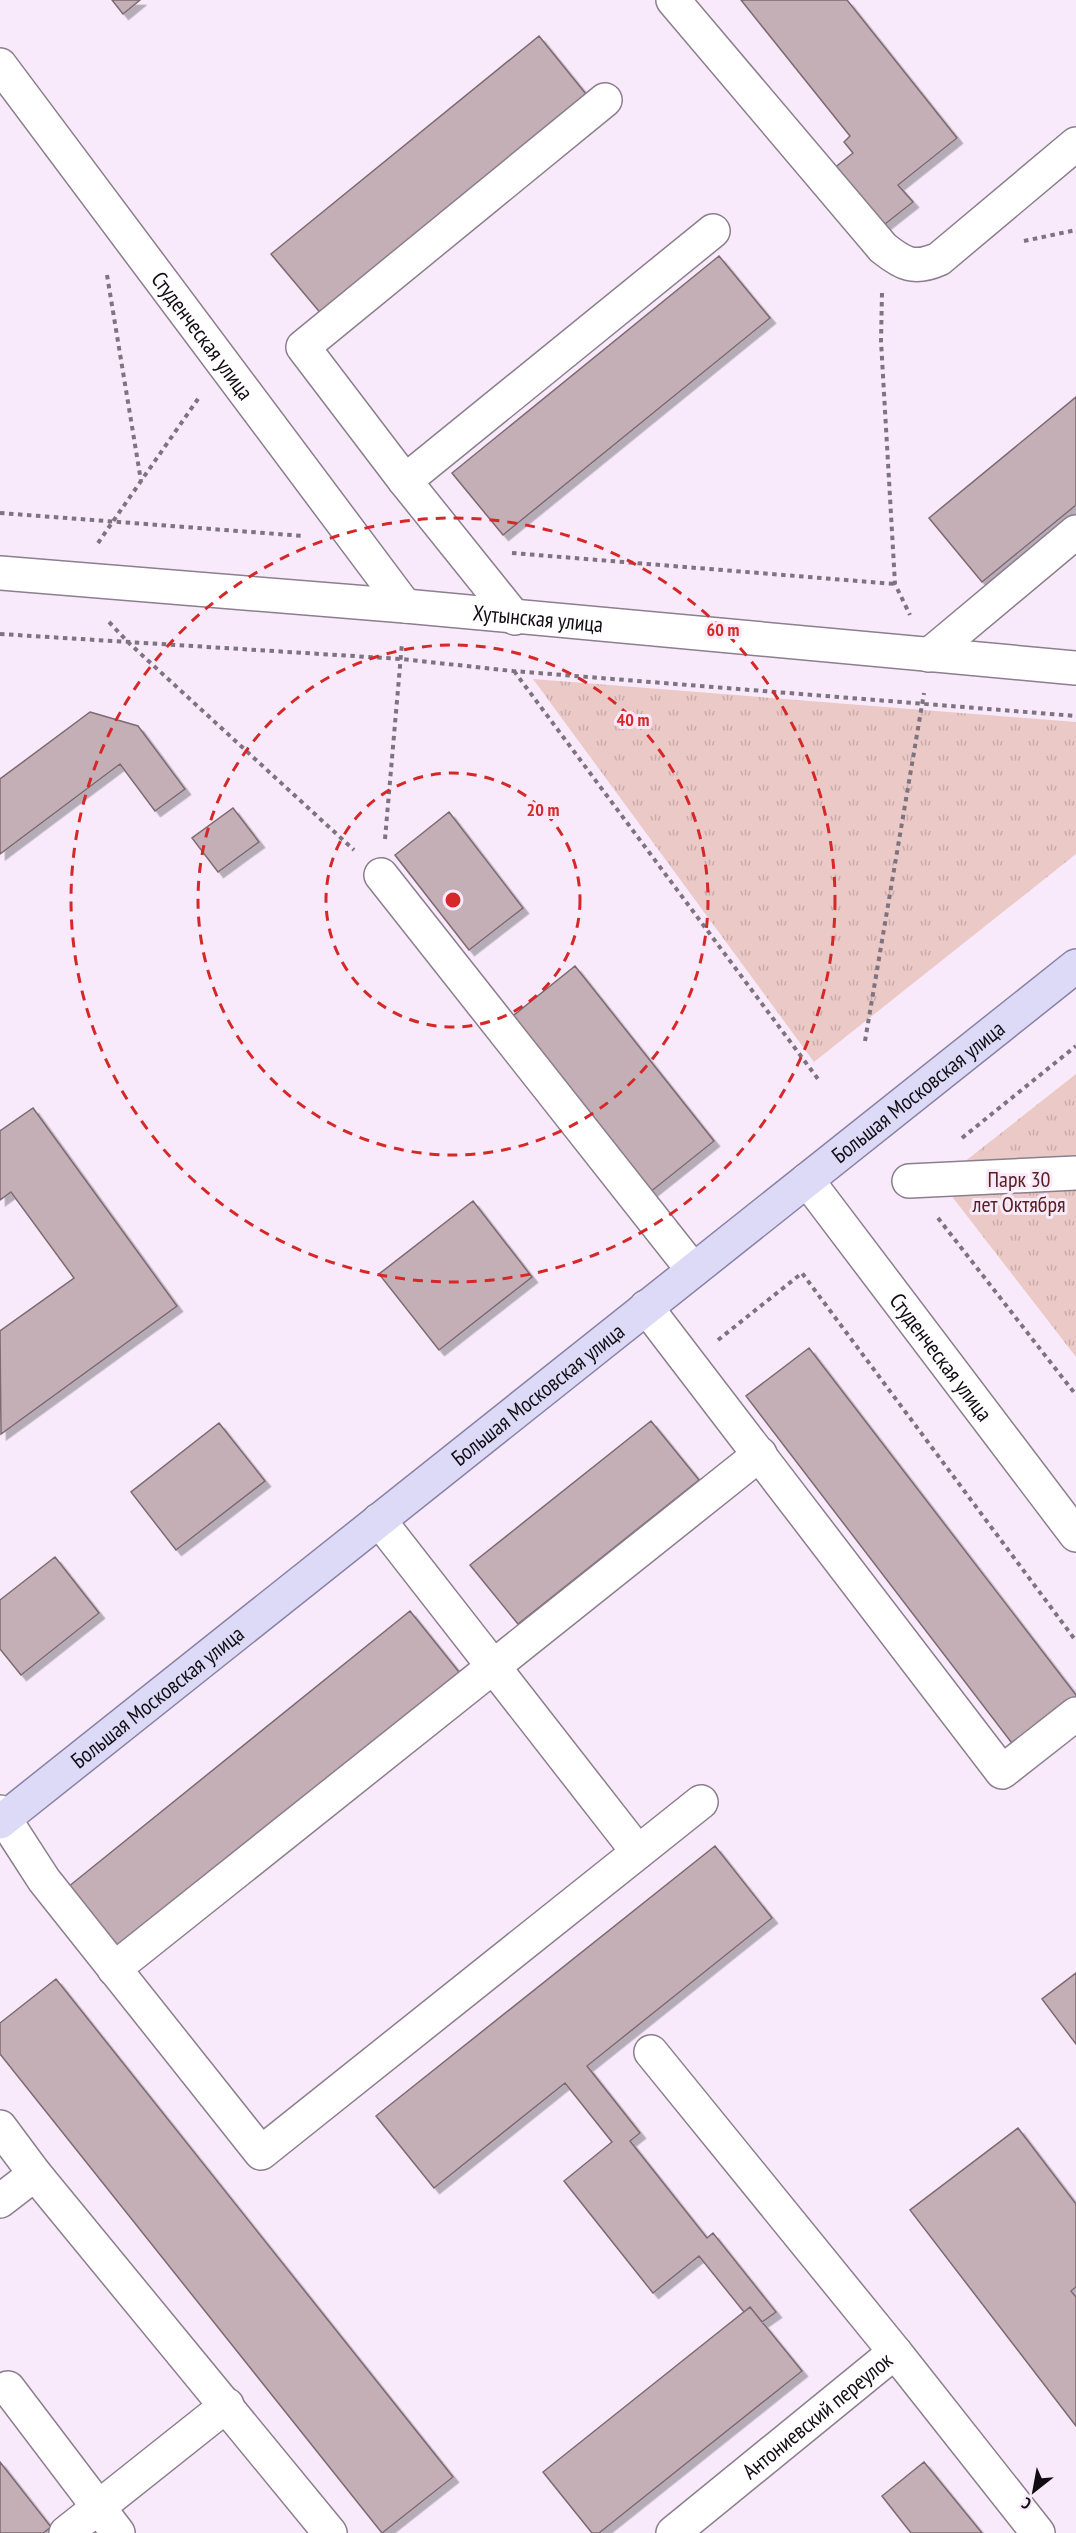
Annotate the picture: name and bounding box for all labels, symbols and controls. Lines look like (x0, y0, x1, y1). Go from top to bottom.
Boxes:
street label: Студенческая улица (145, 266, 260, 405)
street label: Хутынская улица (472, 598, 604, 638)
text: 60 m (707, 618, 739, 641)
text: 40 m (617, 708, 649, 731)
text: 20 m (527, 798, 559, 821)
centre of rings (443, 890, 463, 910)
street label: Большая Московская улица (826, 1014, 1010, 1169)
park label: Парк 30 лет Октября (972, 1165, 1065, 1218)
street label: Студенческая улица (884, 1287, 999, 1427)
street label: Большая Московская улица (445, 1317, 630, 1472)
street label: Большая Московская улица (65, 1620, 249, 1774)
street label: Антониевский переулок (736, 2346, 898, 2485)
north arrow (1004, 2461, 1064, 2521)
text: С (1017, 2493, 1035, 2514)

